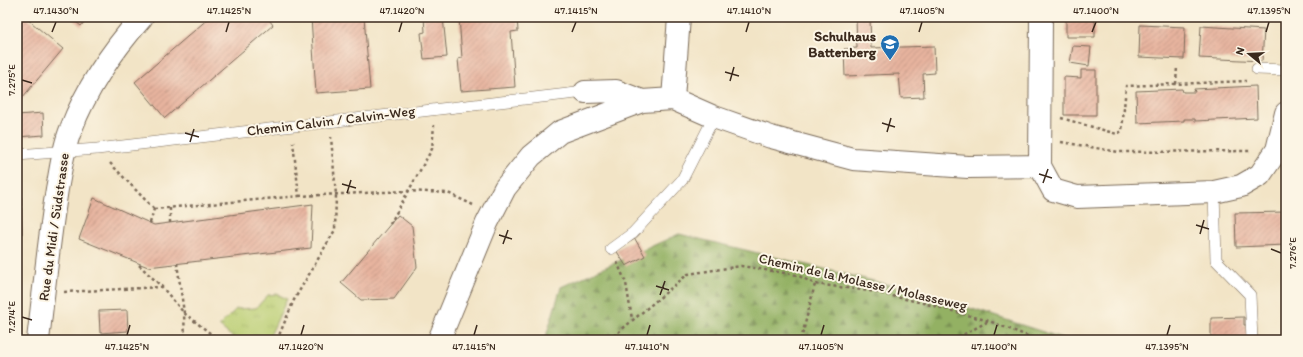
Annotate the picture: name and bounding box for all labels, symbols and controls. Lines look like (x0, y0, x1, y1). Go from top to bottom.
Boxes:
text: 47.1430°N (33, 4, 79, 17)
text: 47.1425°N (207, 4, 251, 17)
text: 47.1420°N (379, 4, 425, 17)
text: 47.1415°N (554, 4, 598, 17)
text: 47.1410°N (727, 4, 772, 17)
text: 47.1405°N (899, 4, 945, 17)
text: 47.1400°N (1073, 4, 1119, 17)
text: 47.1395°N (1247, 4, 1291, 17)
place label: Schulhaus Battenberg (808, 28, 877, 61)
school or university icon: Schulhaus Battenberg (879, 33, 901, 61)
north arrow (1229, 34, 1269, 74)
text: N (1233, 46, 1247, 57)
text: 7.275°E (5, 64, 18, 96)
street label: Chemin Calvin / Calvin-Weg (246, 102, 417, 140)
street label: Rue du Midi / Südstrasse (35, 152, 73, 302)
text: 7.276°E (1286, 237, 1299, 269)
street label: Chemin de la Molasse / Molasseweg (757, 250, 970, 314)
text: 7.274°E (5, 300, 18, 333)
text: 47.1425°N (105, 340, 149, 353)
text: 47.1420°N (278, 340, 324, 353)
text: 47.1415°N (452, 340, 496, 353)
text: 47.1410°N (625, 340, 670, 353)
text: 47.1405°N (798, 340, 844, 353)
text: 47.1400°N (971, 340, 1017, 353)
text: 47.1395°N (1145, 340, 1189, 353)

